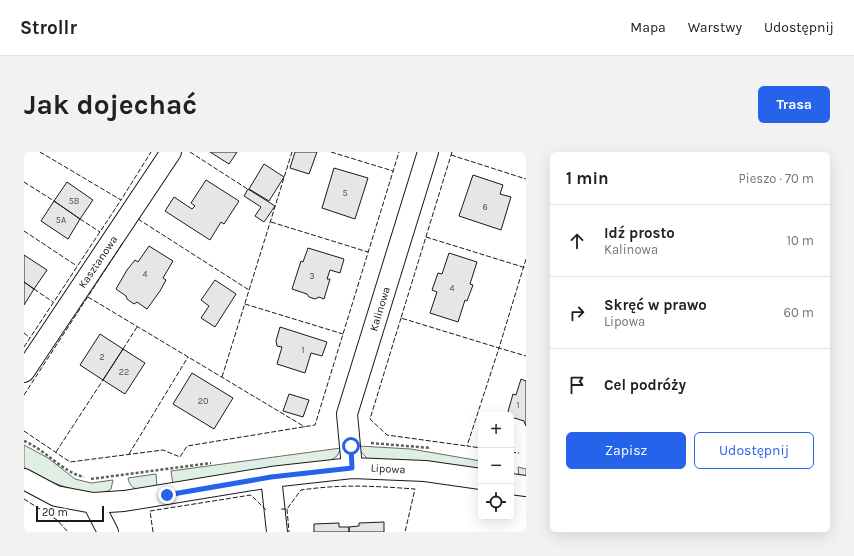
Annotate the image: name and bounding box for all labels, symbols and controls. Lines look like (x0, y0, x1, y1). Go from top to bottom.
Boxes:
text: Strollr (20, 17, 77, 39)
text: Mapa (630, 19, 666, 36)
text: Warstwy (688, 19, 742, 36)
text: Udostępnij (764, 19, 834, 36)
button: Trasa (758, 86, 830, 123)
text: Jak dojechać (24, 88, 197, 121)
text: 1 min (566, 168, 609, 188)
text: Pieszo · 70 m (739, 171, 814, 186)
house number: 5 (342, 188, 348, 198)
house number: 5B (69, 196, 79, 206)
house number: 6 (482, 202, 488, 212)
house number: 5A (56, 215, 66, 225)
text: Idź prosto (604, 224, 675, 242)
icon: ahead (566, 230, 588, 252)
street label: Kasztanowa (76, 233, 120, 291)
text: 10 m (787, 233, 814, 248)
text: Kalinowa (604, 242, 658, 257)
house number: 4 (142, 269, 148, 279)
house number: 3 (309, 271, 315, 281)
house number: 4 (449, 283, 455, 293)
street label: Kalinowa (367, 285, 393, 333)
text: Skręć w prawo (604, 296, 707, 314)
icon: right (566, 302, 588, 324)
text: 60 m (784, 305, 814, 320)
text: Lipowa (604, 314, 645, 329)
house number: 1 (302, 345, 305, 355)
house number: 2 (99, 352, 105, 362)
house number: 22 (119, 367, 129, 377)
icon: arrive (566, 374, 588, 396)
text: Cel podróży (604, 376, 686, 394)
house number: 20 (198, 396, 208, 406)
house number: 1 (517, 400, 520, 410)
map controls (478, 412, 514, 520)
button: + (478, 412, 514, 448)
button: Zapisz (566, 432, 686, 469)
button: Udostępnij (694, 432, 814, 469)
route start (342, 437, 360, 455)
button: − (478, 448, 514, 484)
street label: Lipowa (370, 462, 406, 476)
button: locate (478, 484, 514, 520)
route end (158, 486, 176, 504)
scale bar (36, 504, 104, 523)
text: 20 m (42, 506, 68, 519)

